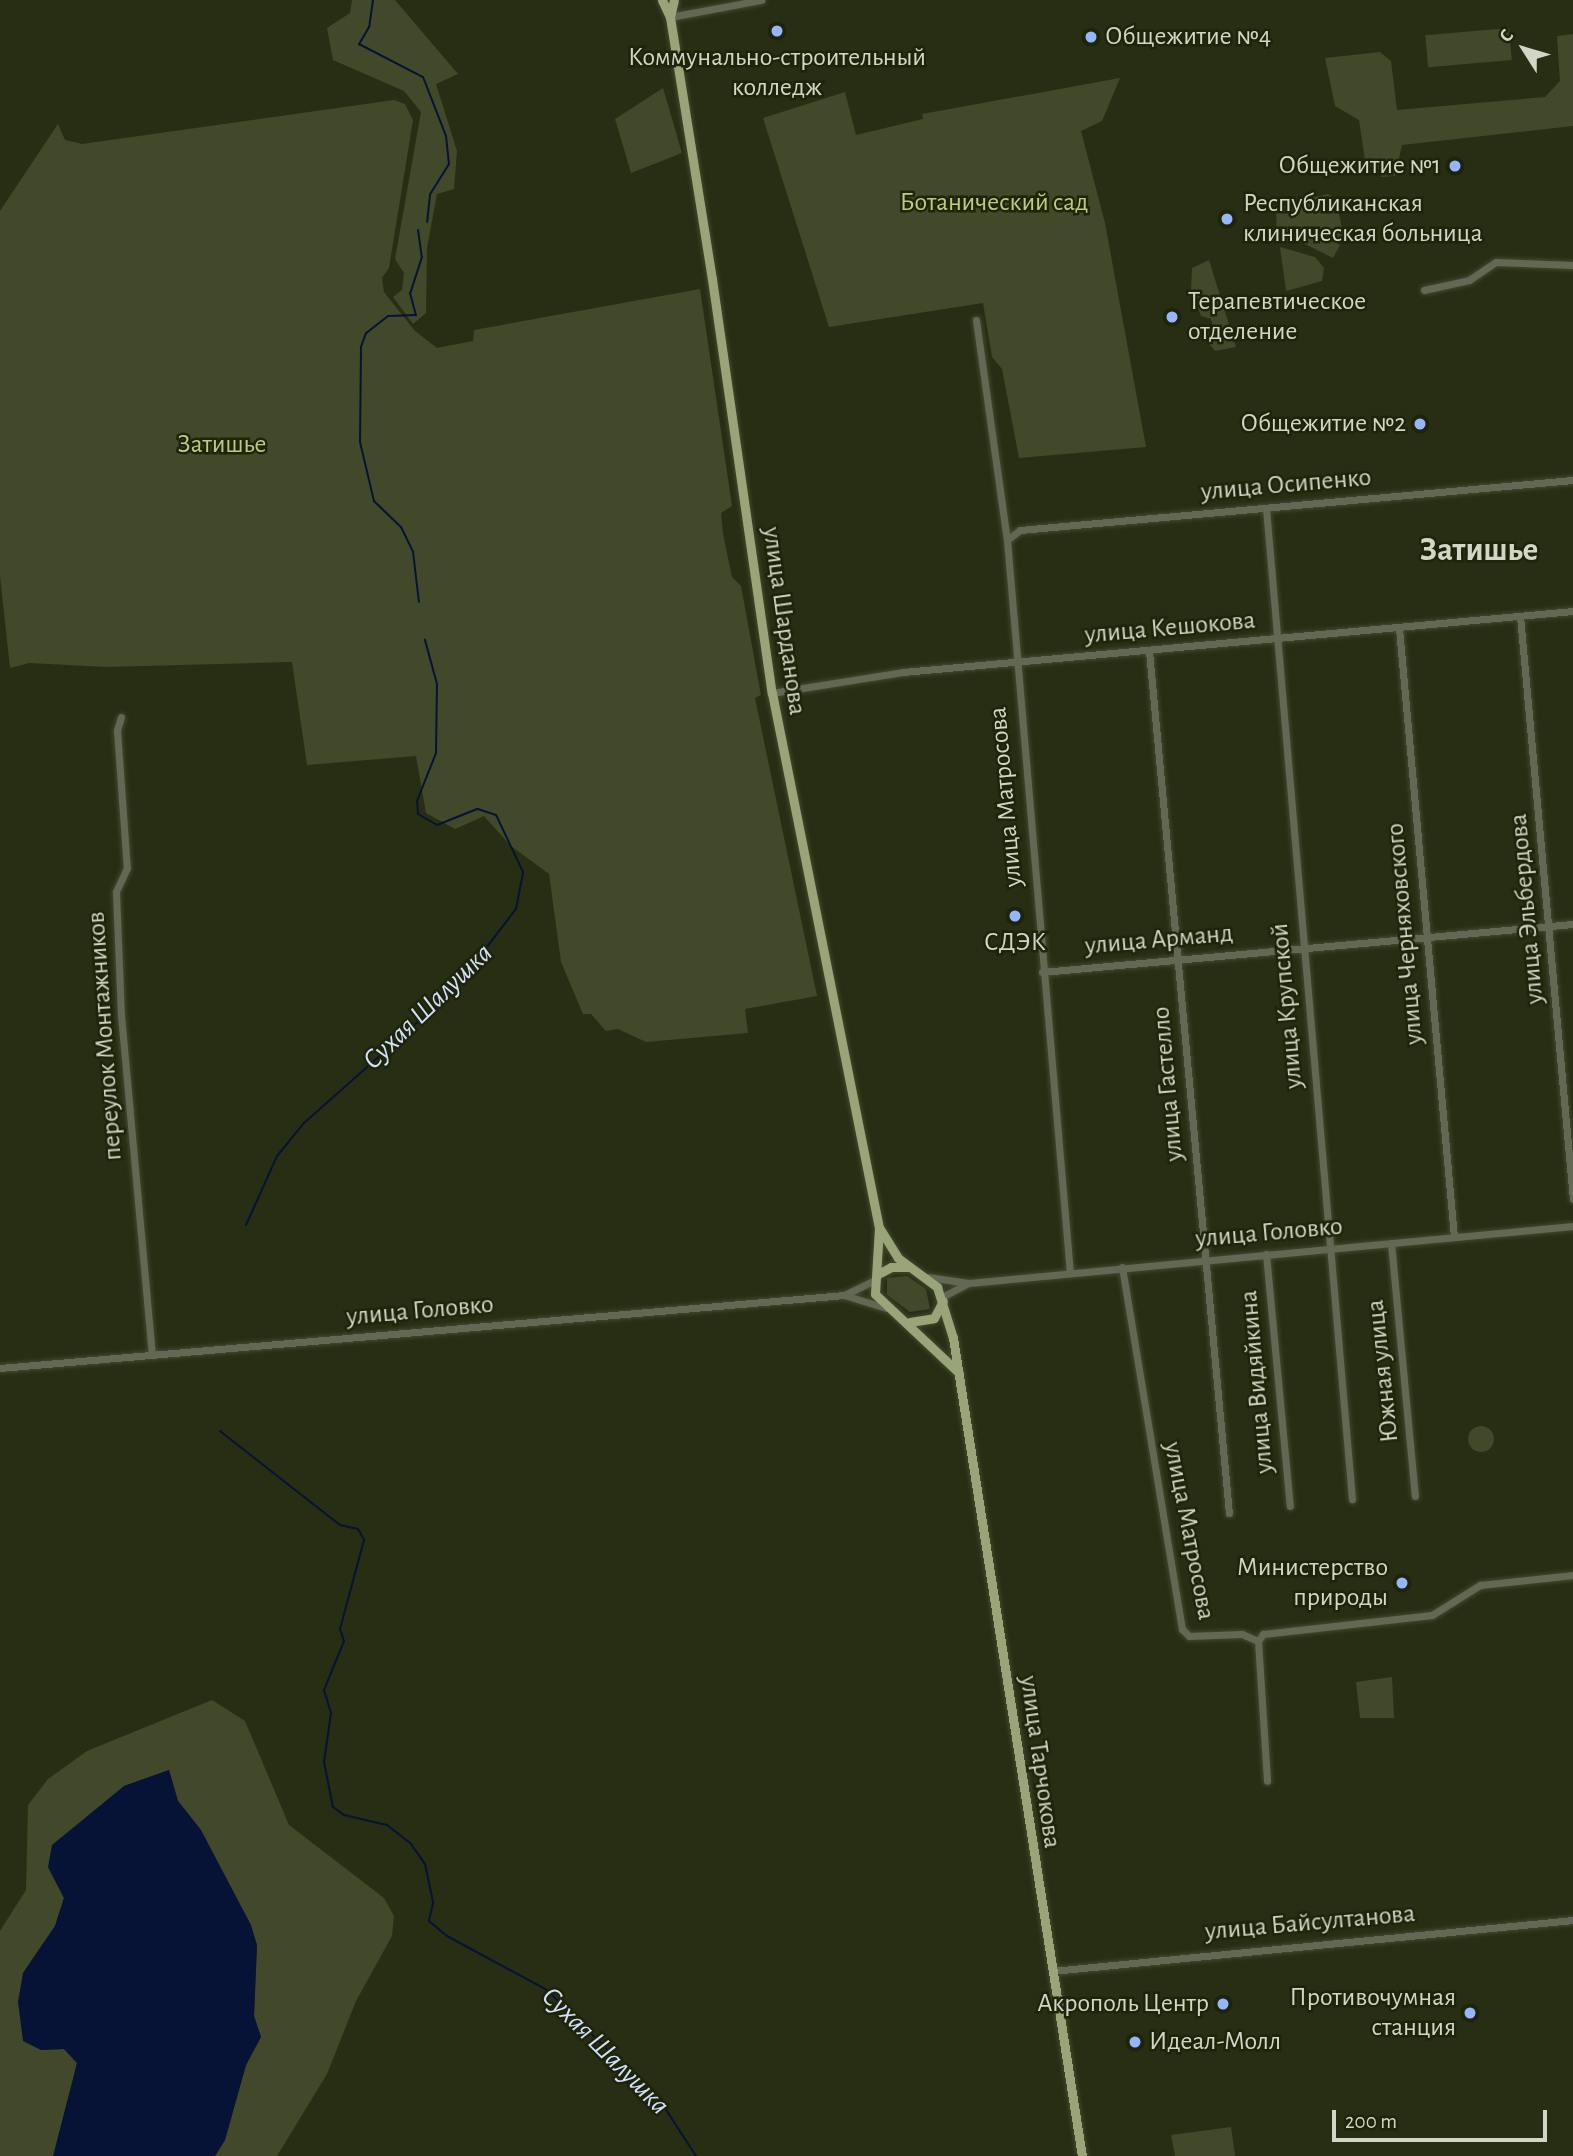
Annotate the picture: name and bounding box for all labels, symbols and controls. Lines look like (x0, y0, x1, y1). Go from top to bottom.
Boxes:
north arrow (1489, 14, 1559, 84)
place label: Общежитие №4 (1105, 21, 1271, 53)
marker: Коммунально-строительный колледж (769, 23, 785, 39)
text: С (1496, 26, 1518, 46)
marker: Общежитие №4 (1083, 29, 1099, 45)
place label: Коммунально-строительный колледж (628, 42, 926, 104)
place label: Общежитие №1 (1278, 150, 1441, 182)
marker: Общежитие №1 (1447, 158, 1463, 174)
park label: Ботанический сад (900, 187, 1088, 219)
place label: Республиканская клиническая больница (1243, 188, 1483, 249)
marker: Республиканская клиническая больница (1217, 209, 1237, 229)
place label: Терапевтическое отделение (1188, 286, 1366, 348)
marker: Терапевтическое отделение (1162, 307, 1182, 327)
place label: Общежитие №2 (1241, 408, 1406, 440)
marker: Общежитие №2 (1412, 416, 1428, 432)
park label: Затишье (178, 429, 266, 461)
street label: улица Осипенко (1200, 462, 1372, 508)
street label: улица Шарданова (755, 525, 813, 717)
district label: Затишье (1420, 531, 1538, 571)
street label: улица Кешокова (1083, 605, 1257, 651)
street label: улица Матросова (983, 706, 1029, 888)
street label: улица Эльбердова (1503, 812, 1551, 1006)
street label: улица Черняховского (1380, 822, 1430, 1046)
marker: СДЭК (1007, 908, 1023, 924)
street label: переулок Монтажников (81, 910, 129, 1162)
street label: улица Арманд (1084, 918, 1234, 962)
street label: улица Крупской (1264, 922, 1310, 1090)
place label: СДЭК (984, 927, 1046, 959)
water label: Сухая Шалушка (356, 937, 500, 1077)
street label: улица Гастелло (1146, 1005, 1190, 1163)
street label: улица Головко (1194, 1211, 1344, 1255)
street label: улица Головко (345, 1289, 495, 1333)
street label: улица Видяйкина (1233, 1289, 1281, 1475)
street label: Южная улица (1360, 1298, 1406, 1444)
street label: улица Матросова (1156, 1439, 1222, 1623)
place label: Министерство природы (1237, 1552, 1388, 1614)
marker: Министерство природы (1394, 1575, 1410, 1591)
street label: улица Тарчокова (1012, 1674, 1068, 1850)
street label: улица Байсултанова (1204, 1898, 1416, 1948)
water label: Сухая Шалушка (534, 1980, 676, 2122)
place label: Противочумная станция (1289, 1982, 1456, 2044)
place label: Акрополь Центр (1037, 1988, 1209, 2020)
marker: Акрополь Центр (1215, 1996, 1231, 2012)
marker: Противочумная станция (1462, 2005, 1478, 2021)
place label: Идеал-Молл (1149, 2026, 1281, 2058)
marker: Идеал-Молл (1127, 2034, 1143, 2050)
scale bar (1335, 2096, 1550, 2140)
text: 200 m (1345, 2111, 1397, 2132)

